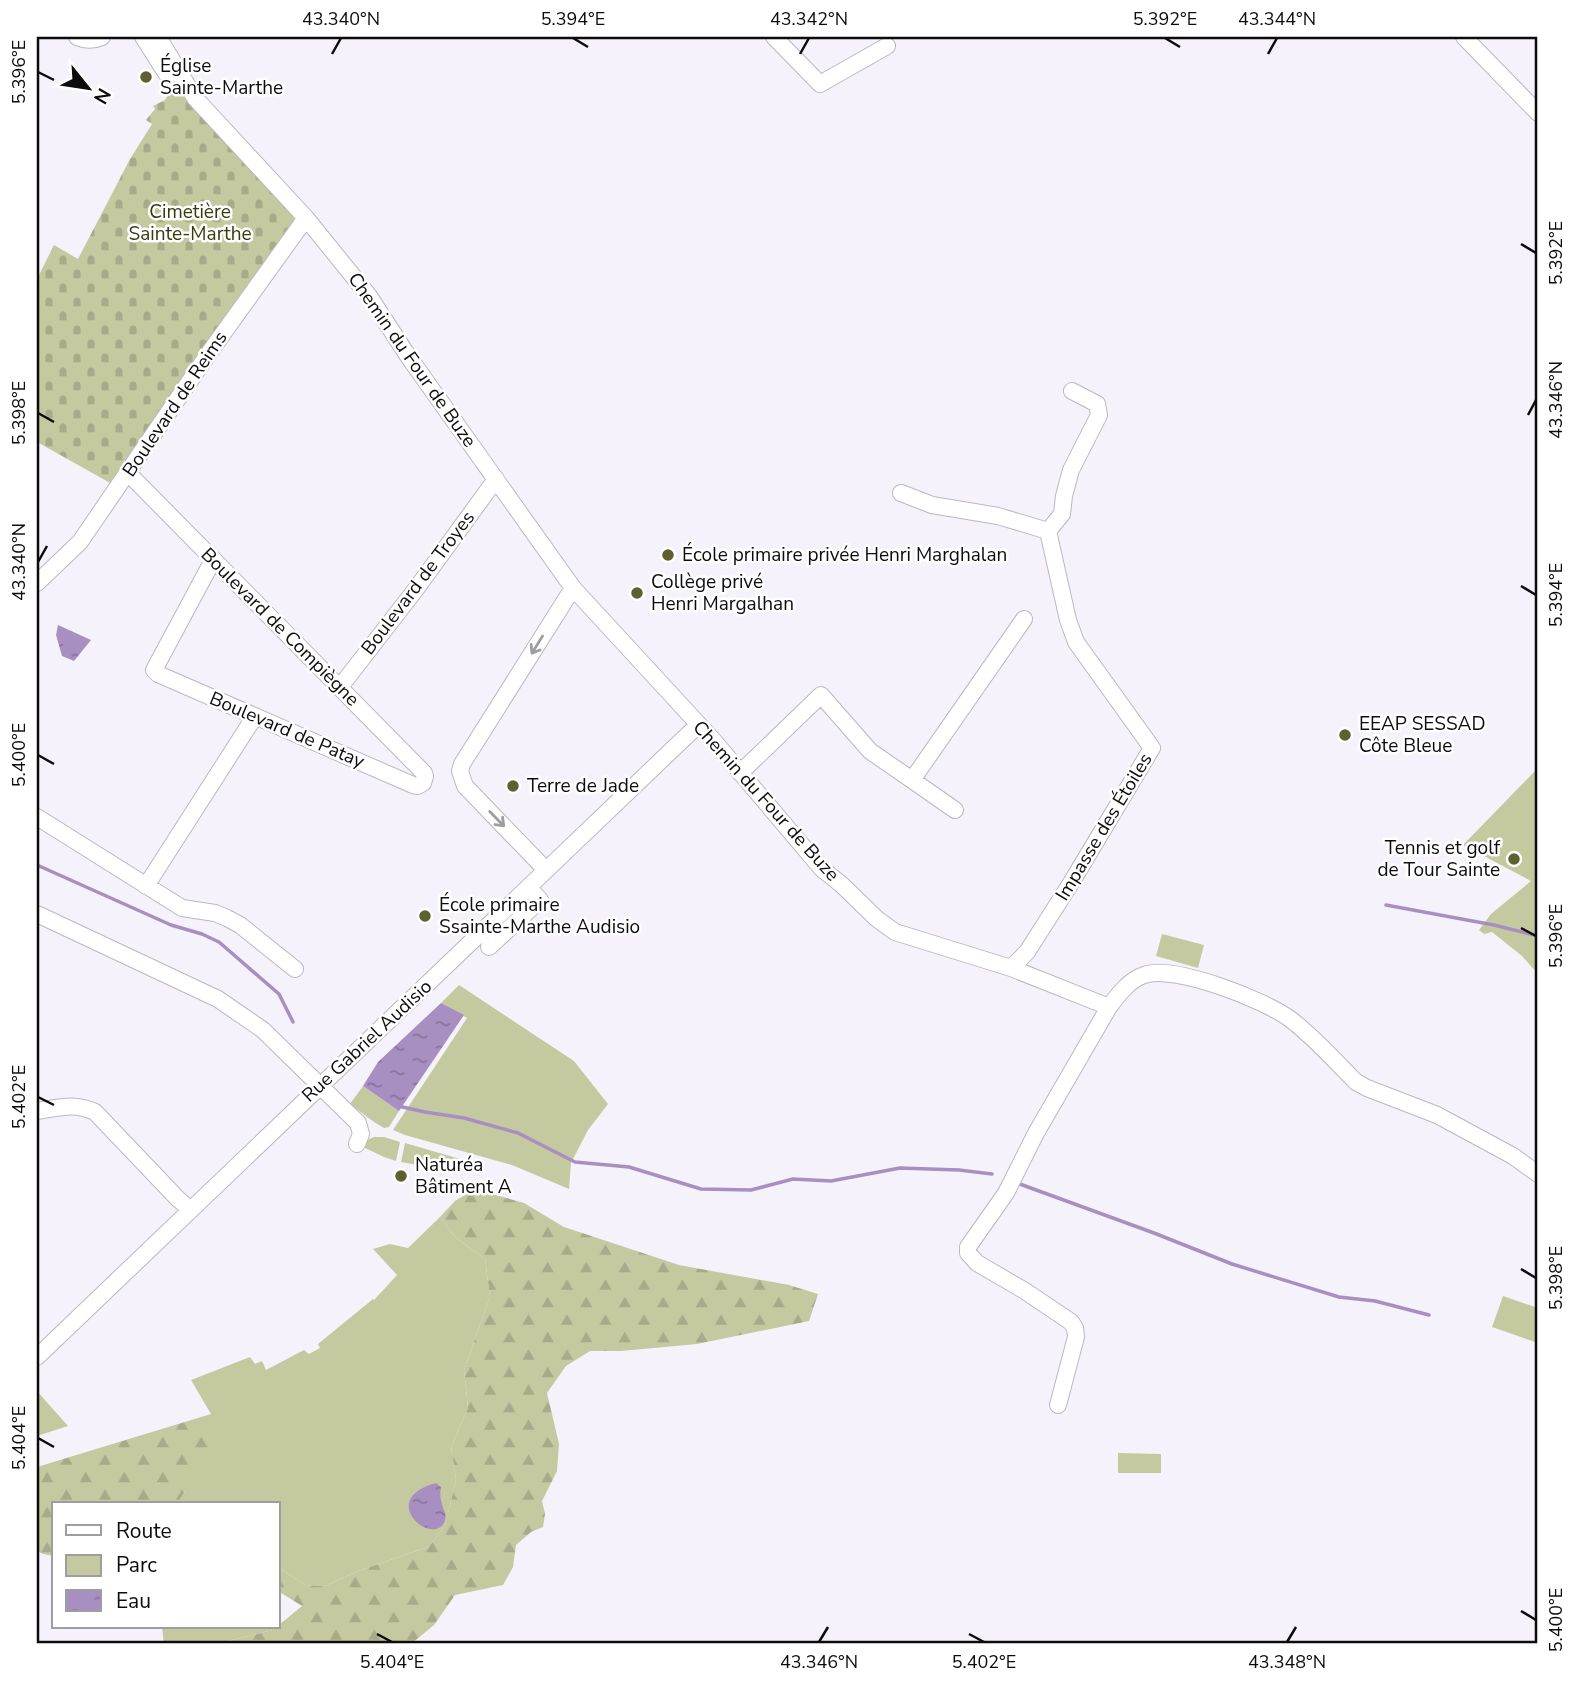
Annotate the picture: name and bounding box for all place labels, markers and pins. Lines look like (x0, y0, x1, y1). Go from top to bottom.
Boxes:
place label: Église Sainte-Marthe (160, 53, 283, 101)
marker: Église Sainte-Marthe (138, 69, 154, 85)
place label: École primaire privée Henri Marghalan (682, 542, 1007, 568)
marker: École primaire privée Henri Marghalan (660, 547, 676, 563)
place label: Collège privé Henri Margalhan (651, 569, 794, 617)
marker: Collège privé Henri Margalhan (629, 585, 645, 601)
place label: EEAP SESSAD Côte Bleue (1359, 711, 1486, 759)
marker: EEAP SESSAD Côte Bleue (1337, 727, 1353, 743)
place label: Terre de Jade (527, 773, 639, 799)
marker: Terre de Jade (505, 778, 521, 794)
place label: Tennis et golf de Tour Sainte (1377, 835, 1501, 883)
marker: Tennis et golf de Tour Sainte (1506, 851, 1522, 867)
place label: École primaire Ssainte-Marthe Audisio (439, 892, 640, 940)
marker: École primaire Ssainte-Marthe Audisio (417, 908, 433, 924)
place label: Naturéa Bâtiment A (415, 1152, 512, 1200)
marker: Naturéa Bâtiment A (393, 1168, 409, 1184)

